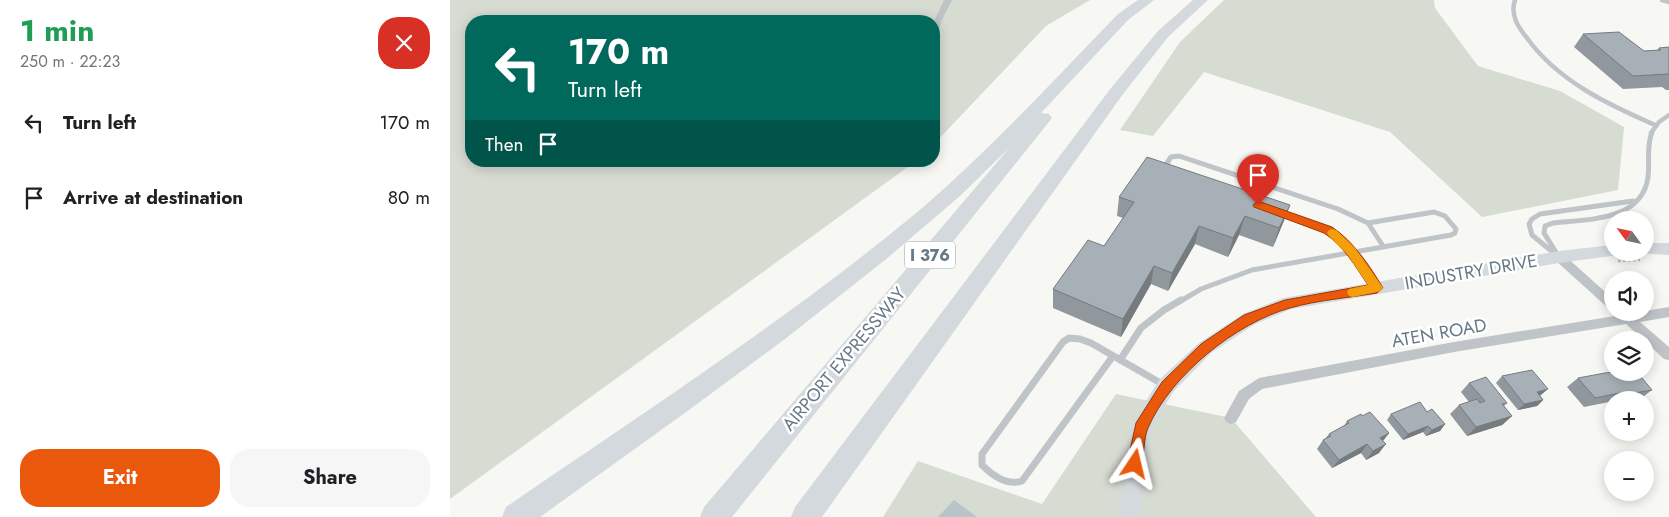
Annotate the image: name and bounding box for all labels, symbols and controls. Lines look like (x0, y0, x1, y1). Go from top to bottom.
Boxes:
text: 1 min (20, 9, 94, 52)
button: close (378, 17, 430, 69)
text: 170 m (568, 27, 669, 77)
icon: left (485, 35, 550, 100)
text: 250 m · 22:23 (20, 50, 120, 73)
text: Turn left (568, 73, 642, 105)
icon: left (20, 109, 48, 137)
text: Turn left (63, 109, 136, 136)
text: 170 m (380, 109, 430, 136)
icon: arrive (534, 130, 562, 158)
text: Then (485, 131, 524, 158)
pin (1237, 154, 1279, 205)
icon: arrive (1244, 161, 1272, 189)
icon: arrive (20, 184, 48, 212)
text: Arrive at destination (63, 184, 243, 211)
text: 80 m (388, 184, 430, 211)
north arrow (1604, 211, 1654, 261)
map controls (1604, 211, 1654, 501)
road number: I 376 (905, 242, 955, 268)
street label: INDUSTRY DRIVE (1403, 248, 1539, 296)
button: sound (1604, 271, 1654, 321)
street label: AIRPORT EXPRESSWAY (776, 281, 913, 436)
street label: ATEN ROAD (1389, 312, 1489, 354)
button: layers (1604, 331, 1654, 381)
button: + (1604, 391, 1654, 441)
position arrow (1108, 437, 1160, 489)
button: Exit (20, 449, 220, 507)
button: Share (230, 449, 430, 507)
button: − (1604, 451, 1654, 501)

